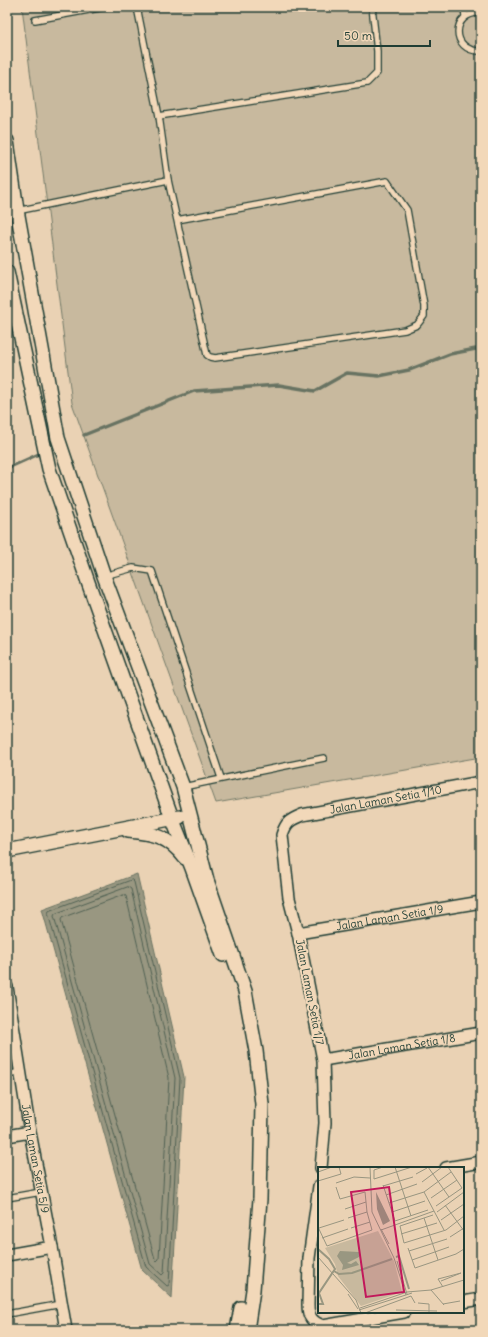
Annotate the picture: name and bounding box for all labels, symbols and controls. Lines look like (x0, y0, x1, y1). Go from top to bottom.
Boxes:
scale bar (338, 22, 430, 48)
text: 50 m (344, 28, 373, 43)
street label: Jalan Laman Setia 1/10 (328, 782, 443, 817)
street label: Jalan Laman Setia 1/9 (335, 901, 444, 933)
street label: Jalan Laman Setia 1/7 (293, 938, 327, 1047)
street label: Jalan Laman Setia 1/8 (347, 1030, 457, 1063)
street label: Jalan Laman Setia 5/9 (19, 1103, 52, 1214)
inset map (318, 1167, 464, 1313)

